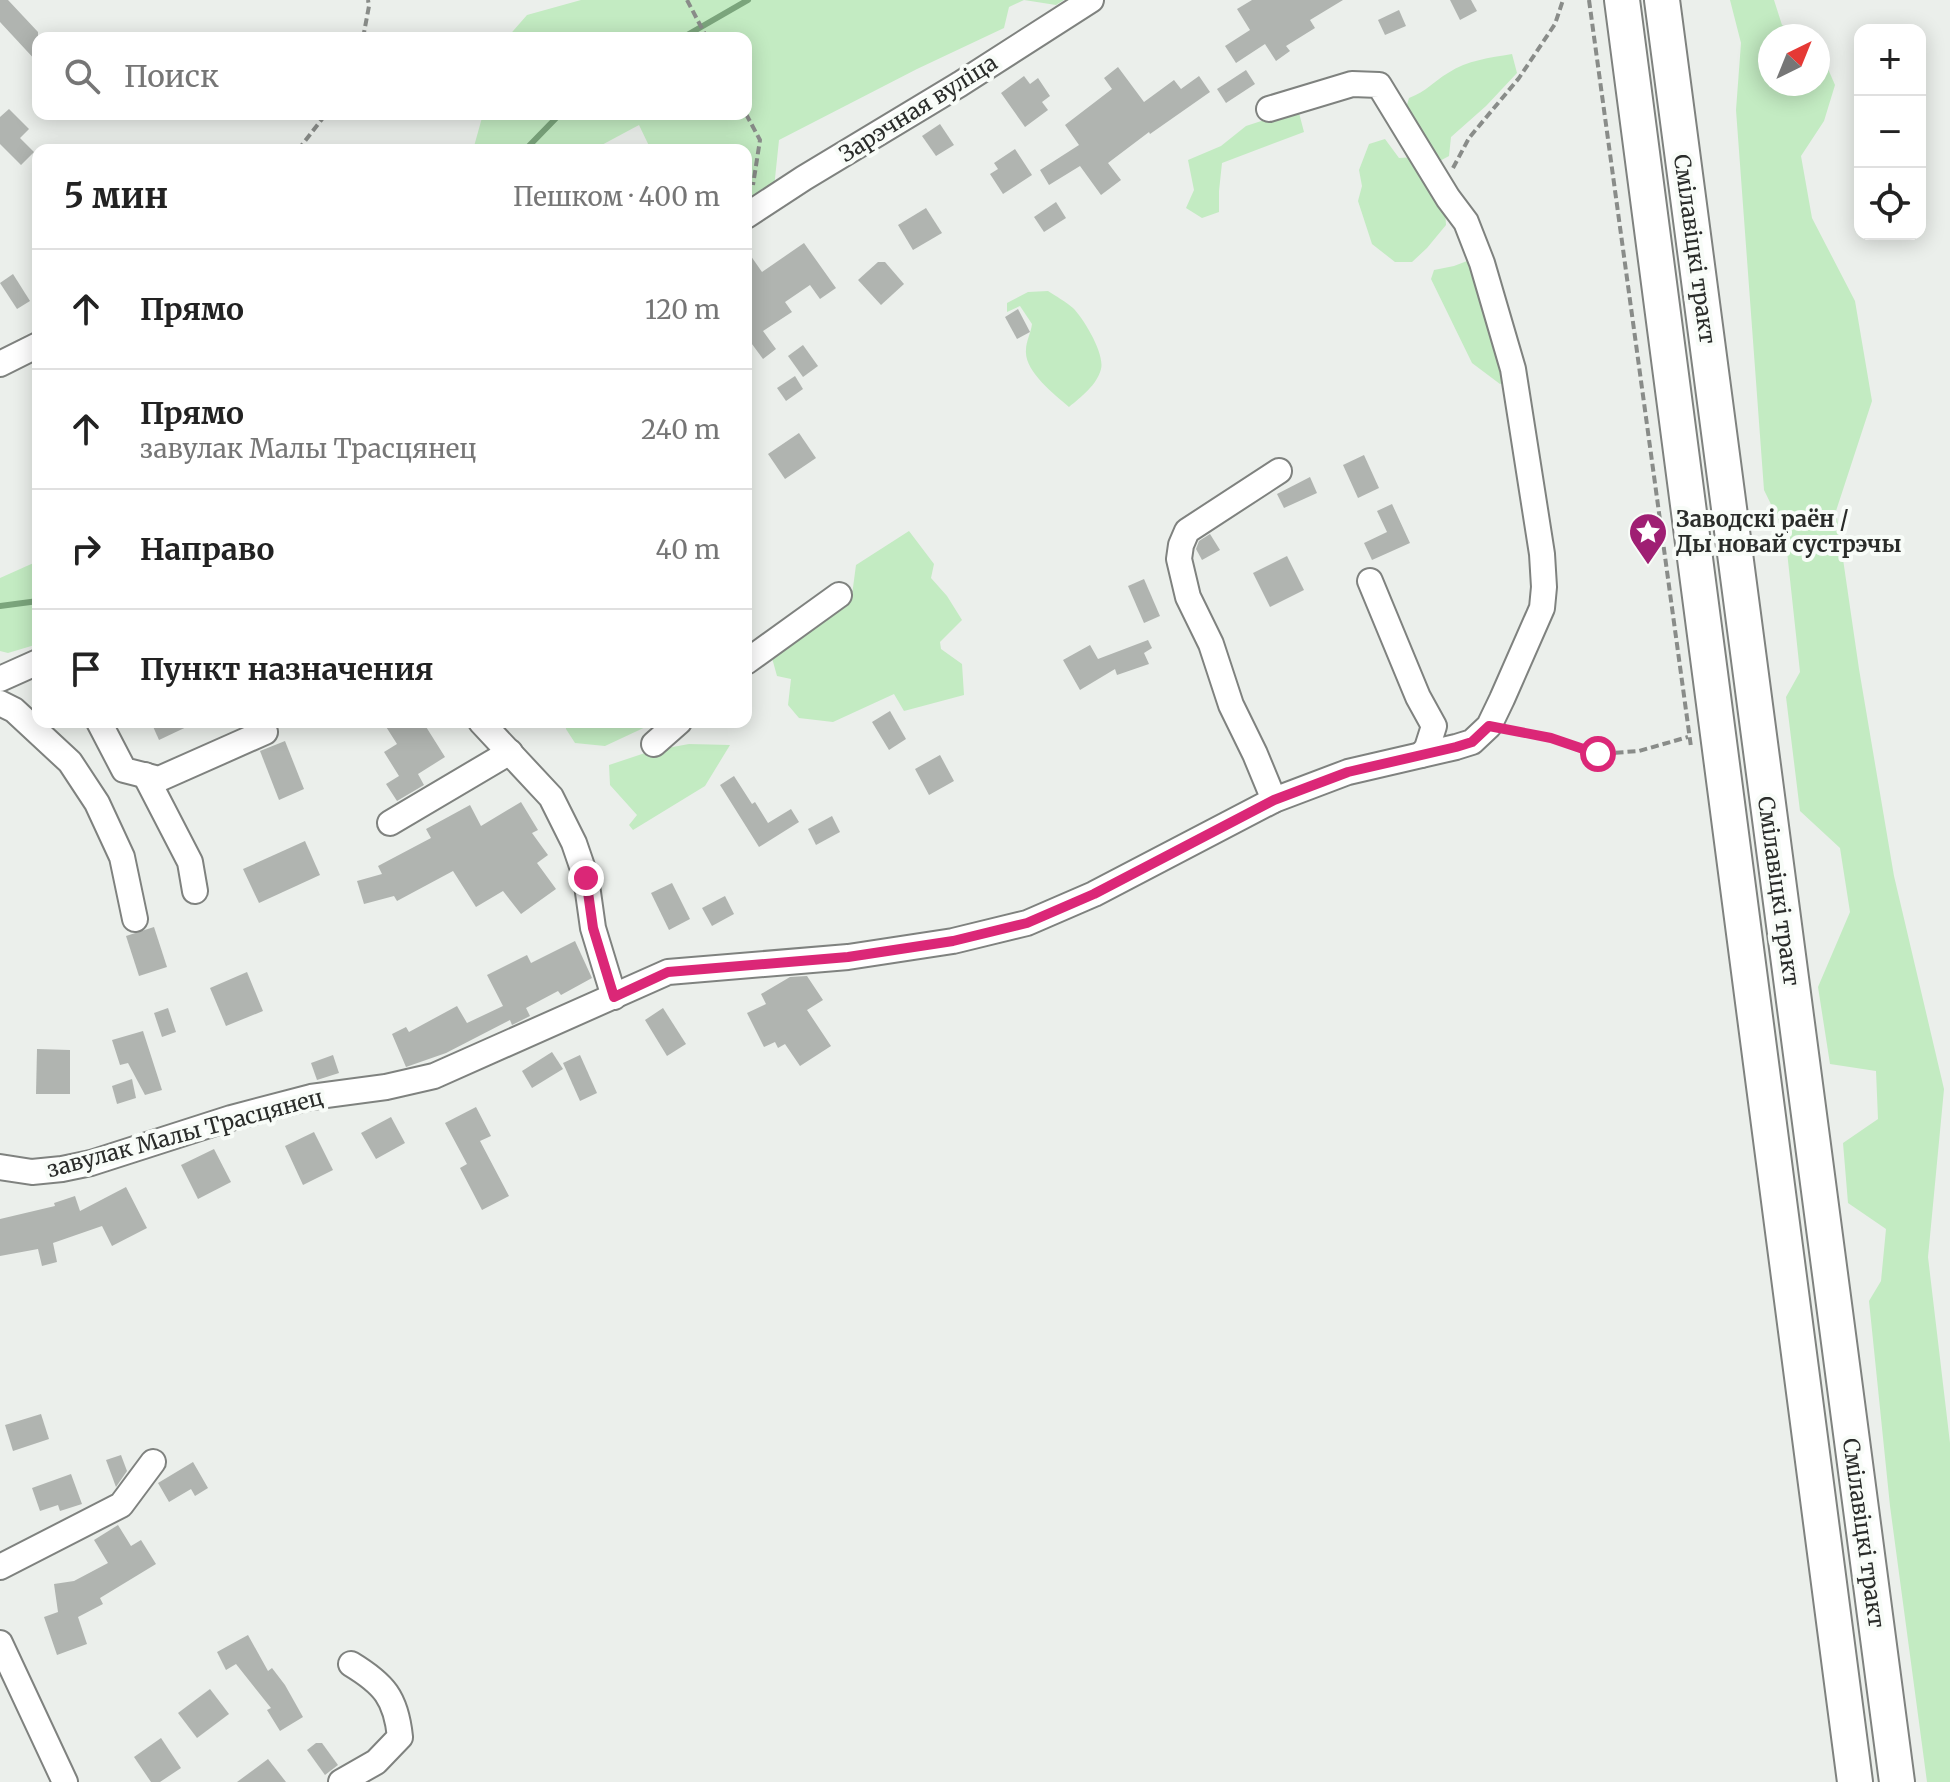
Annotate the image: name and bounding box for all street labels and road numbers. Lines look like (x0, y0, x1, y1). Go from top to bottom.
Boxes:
street label: Зарэчная вуліца (834, 48, 1002, 168)
street label: Смілавіцкі тракт (1668, 152, 1722, 346)
street label: Смілавіцкі тракт (1752, 794, 1806, 988)
street label: завулак Малы Трасцянец (44, 1083, 326, 1183)
street label: Смілавіцкі тракт (1837, 1436, 1891, 1630)

